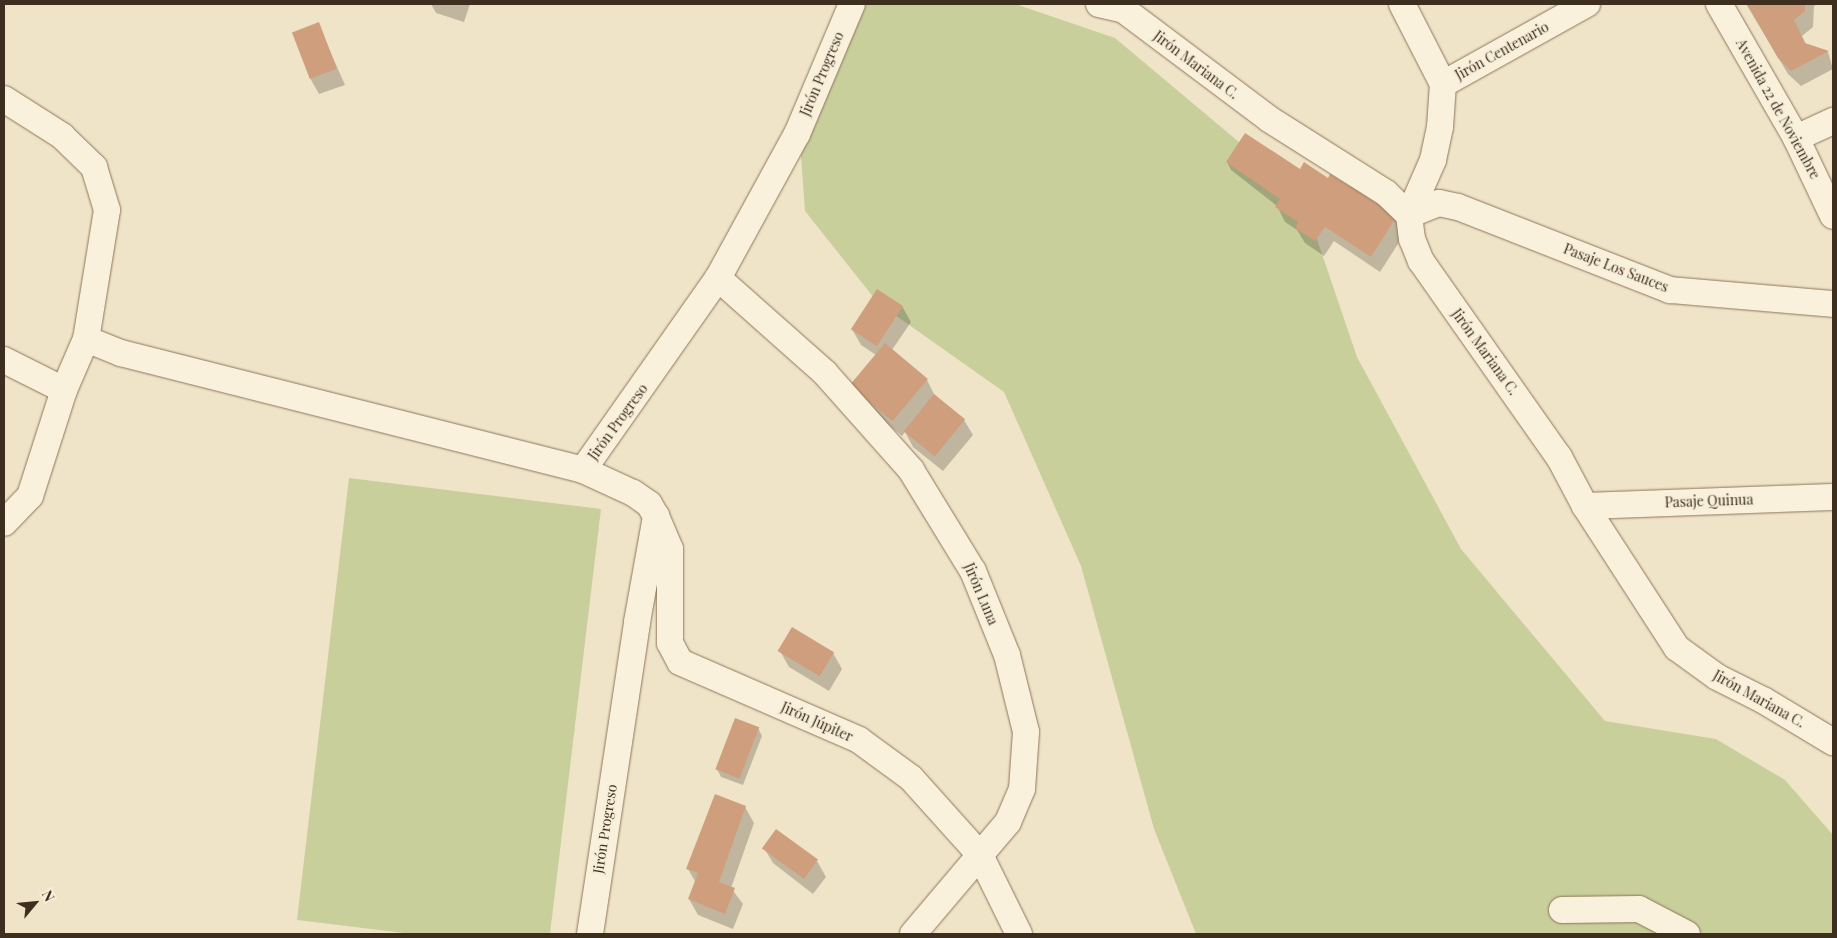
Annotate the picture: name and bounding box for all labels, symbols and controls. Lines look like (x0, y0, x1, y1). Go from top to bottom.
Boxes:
street label: Jirón Centenario (1452, 18, 1552, 84)
street label: Jirón Mariana C. (1150, 27, 1242, 103)
street label: Jirón Progreso (797, 29, 847, 119)
street label: Avenida 22 de Noviembre (1732, 36, 1824, 182)
street label: Pasaje Los Sauces (1561, 240, 1671, 296)
street label: Jirón Mariana C. (1448, 306, 1522, 398)
street label: Jirón Progreso (585, 381, 651, 463)
street label: Pasaje Quinua (1664, 491, 1754, 511)
street label: Jirón Luna (960, 560, 1002, 628)
street label: Jirón Mariana C. (1710, 667, 1808, 731)
street label: Jirón Júpiter (778, 699, 856, 745)
street label: Jirón Progreso (590, 783, 620, 875)
north arrow (10, 878, 60, 928)
text: N (38, 887, 59, 905)

